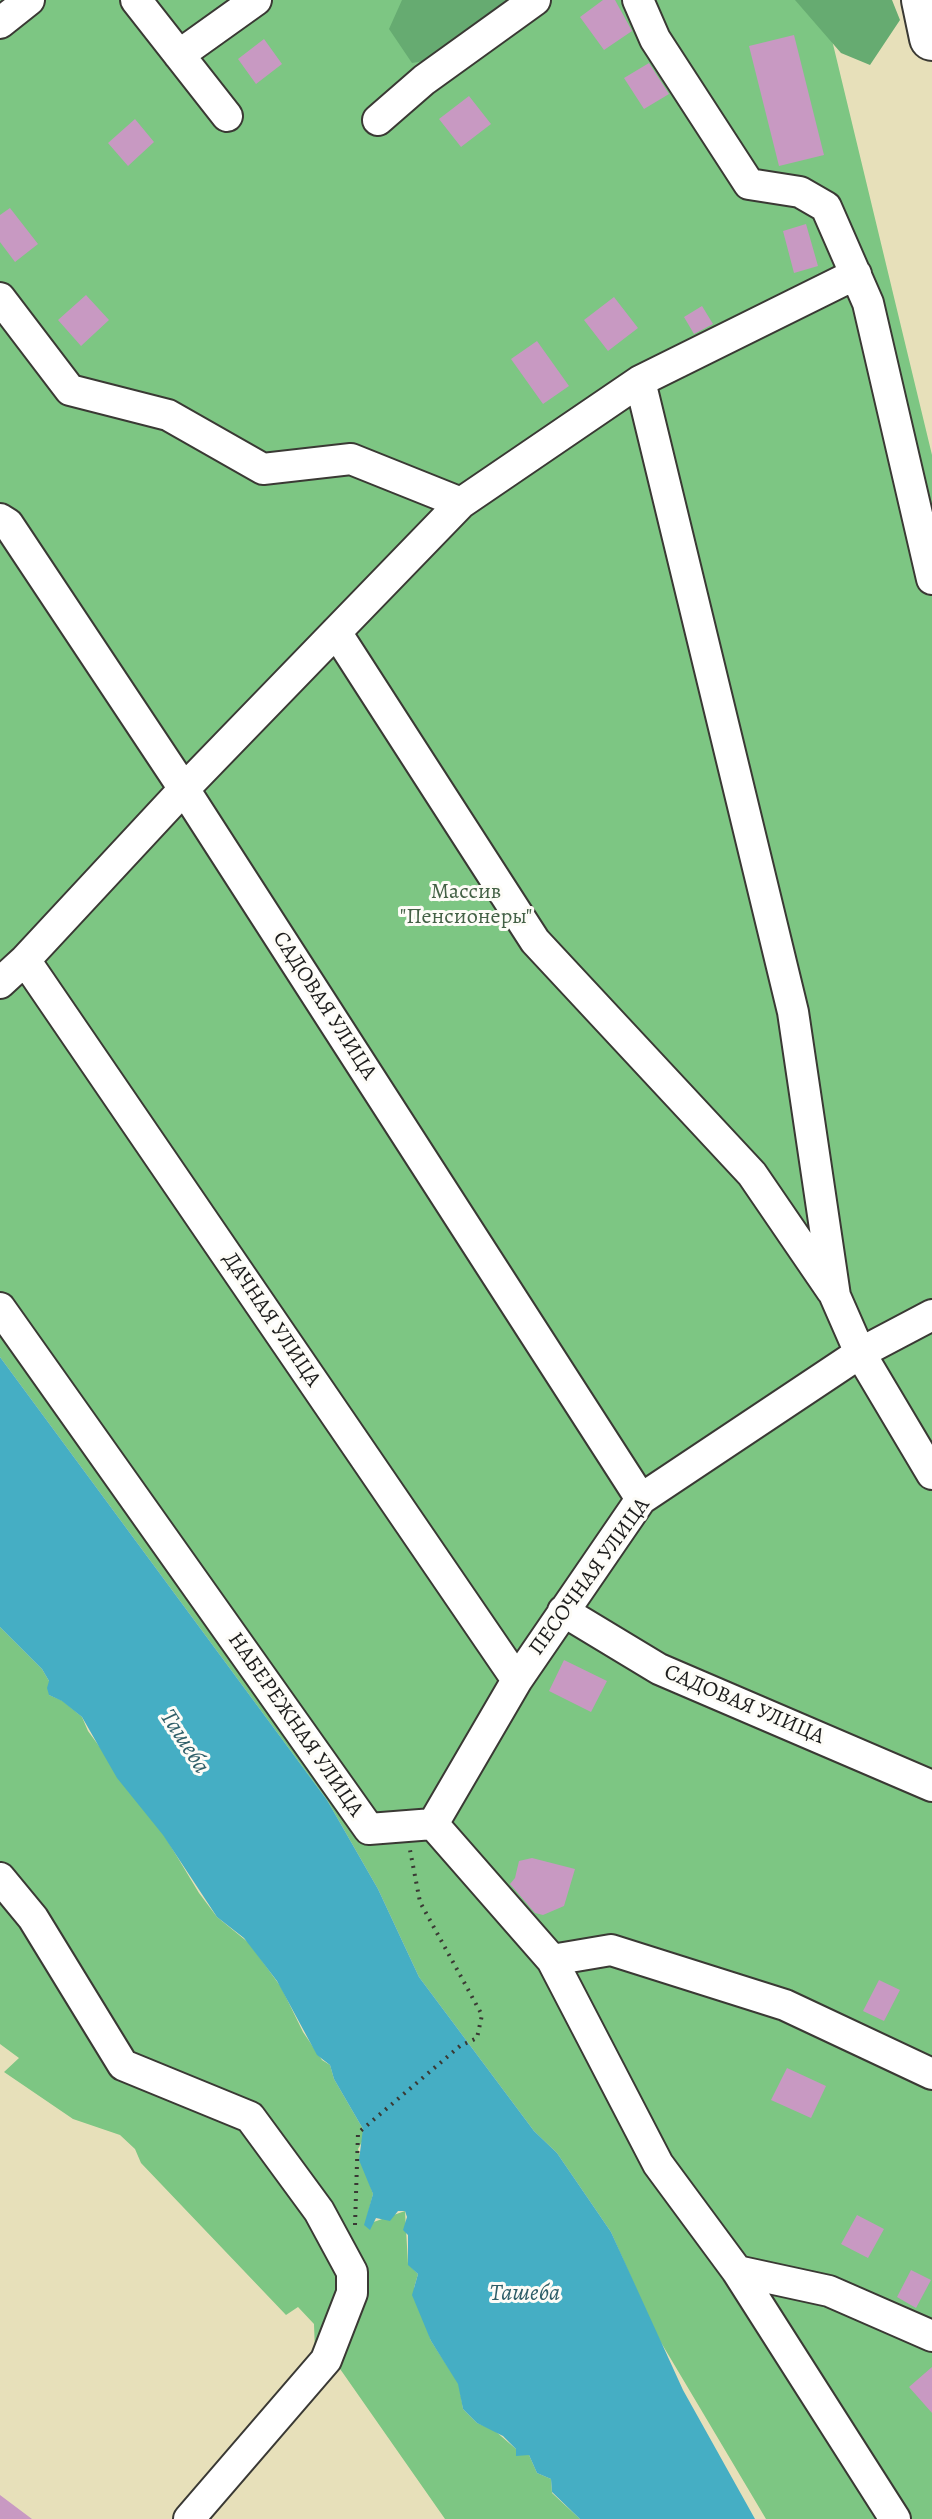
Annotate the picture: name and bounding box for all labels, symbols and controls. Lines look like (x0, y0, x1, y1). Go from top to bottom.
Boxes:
park label: Массив "Пенсионеры" (400, 880, 532, 932)
street label: САДОВАЯ УЛИЦА (266, 927, 382, 1085)
street label: ДАЧНАЯ УЛИЦА (216, 1248, 326, 1392)
street label: ПЕСОЧНАЯ УЛИЦА (524, 1493, 656, 1661)
street label: НАБЕРЕЖНАЯ УЛИЦА (221, 1628, 369, 1822)
street label: САДОВАЯ УЛИЦА (660, 1659, 828, 1751)
water label: Ташеба (153, 1705, 215, 1779)
water label: Ташеба (490, 2280, 560, 2308)

